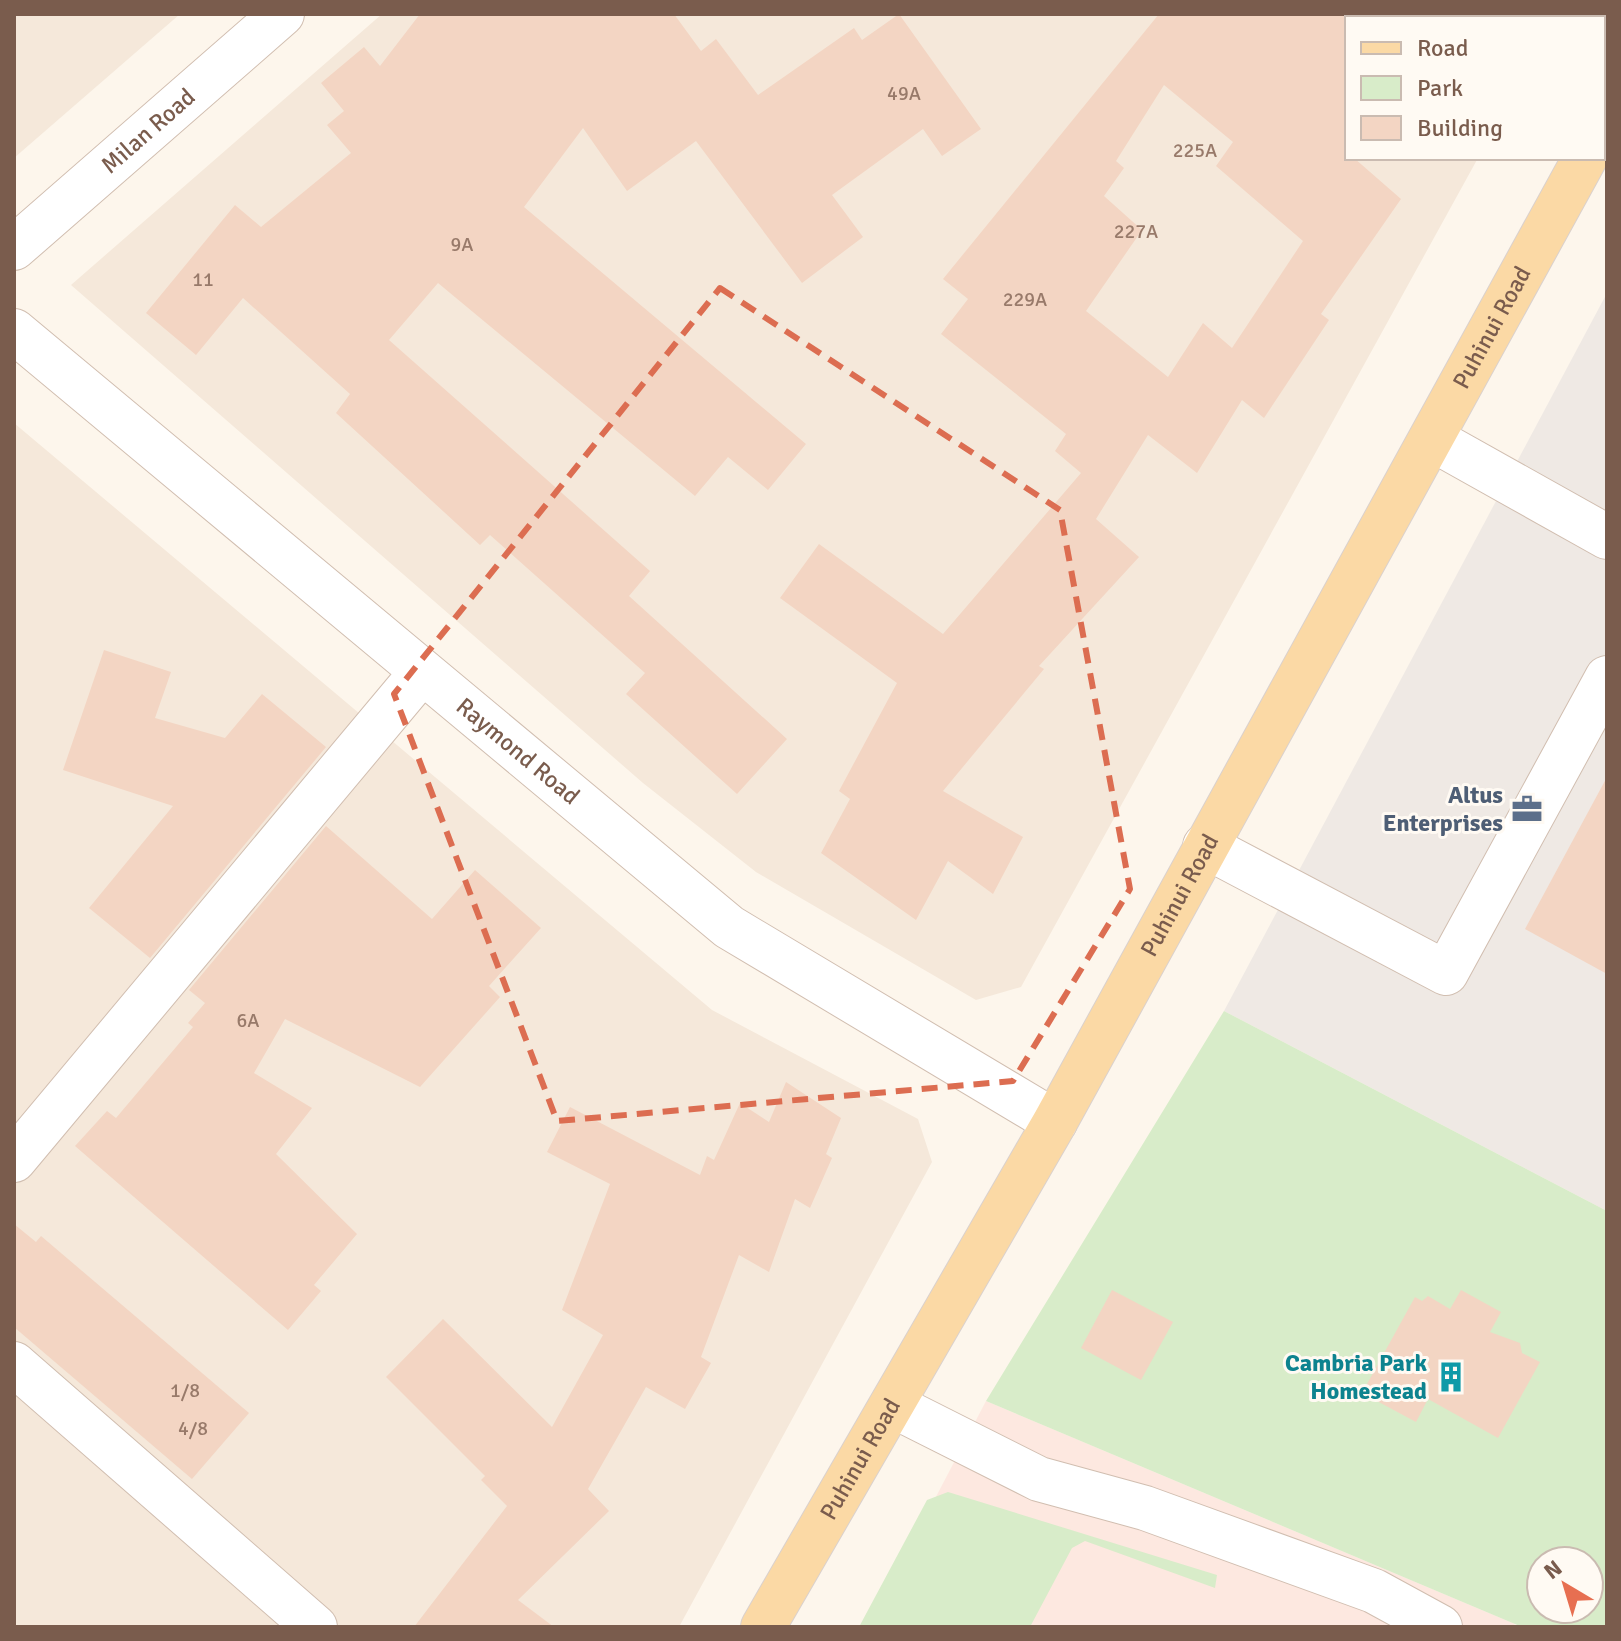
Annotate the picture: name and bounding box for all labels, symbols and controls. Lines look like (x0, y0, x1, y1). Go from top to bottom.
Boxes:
legend (1345, 16, 1605, 160)
text: Road (1417, 33, 1468, 63)
text: Park (1417, 73, 1463, 103)
house number: 49A (887, 81, 921, 106)
street label: Milan Road (95, 82, 201, 180)
text: Building (1417, 113, 1503, 143)
house number: 225A (1173, 138, 1217, 163)
house number: 227A (1114, 219, 1158, 244)
house number: 9A (450, 232, 474, 257)
street label: Puhinui Road (1446, 261, 1538, 394)
house number: 11 (192, 267, 214, 292)
house number: 229A (1003, 287, 1047, 312)
street label: Raymond Road (450, 691, 586, 811)
place label: Altus Enterprises (1383, 780, 1503, 838)
office icon: Altus Enterprises (1510, 792, 1544, 826)
street label: Puhinui Road (1134, 829, 1225, 962)
house number: 6A (236, 1008, 260, 1033)
place label: Cambria Park Homestead (1285, 1348, 1427, 1406)
building icon: Cambria Park Homestead (1434, 1360, 1468, 1394)
house number: 1/8 (170, 1378, 200, 1403)
street label: Puhinui Road (813, 1393, 907, 1525)
house number: 4/8 (178, 1416, 208, 1441)
north arrow (1525, 1545, 1605, 1625)
text: N (1539, 1554, 1567, 1585)

